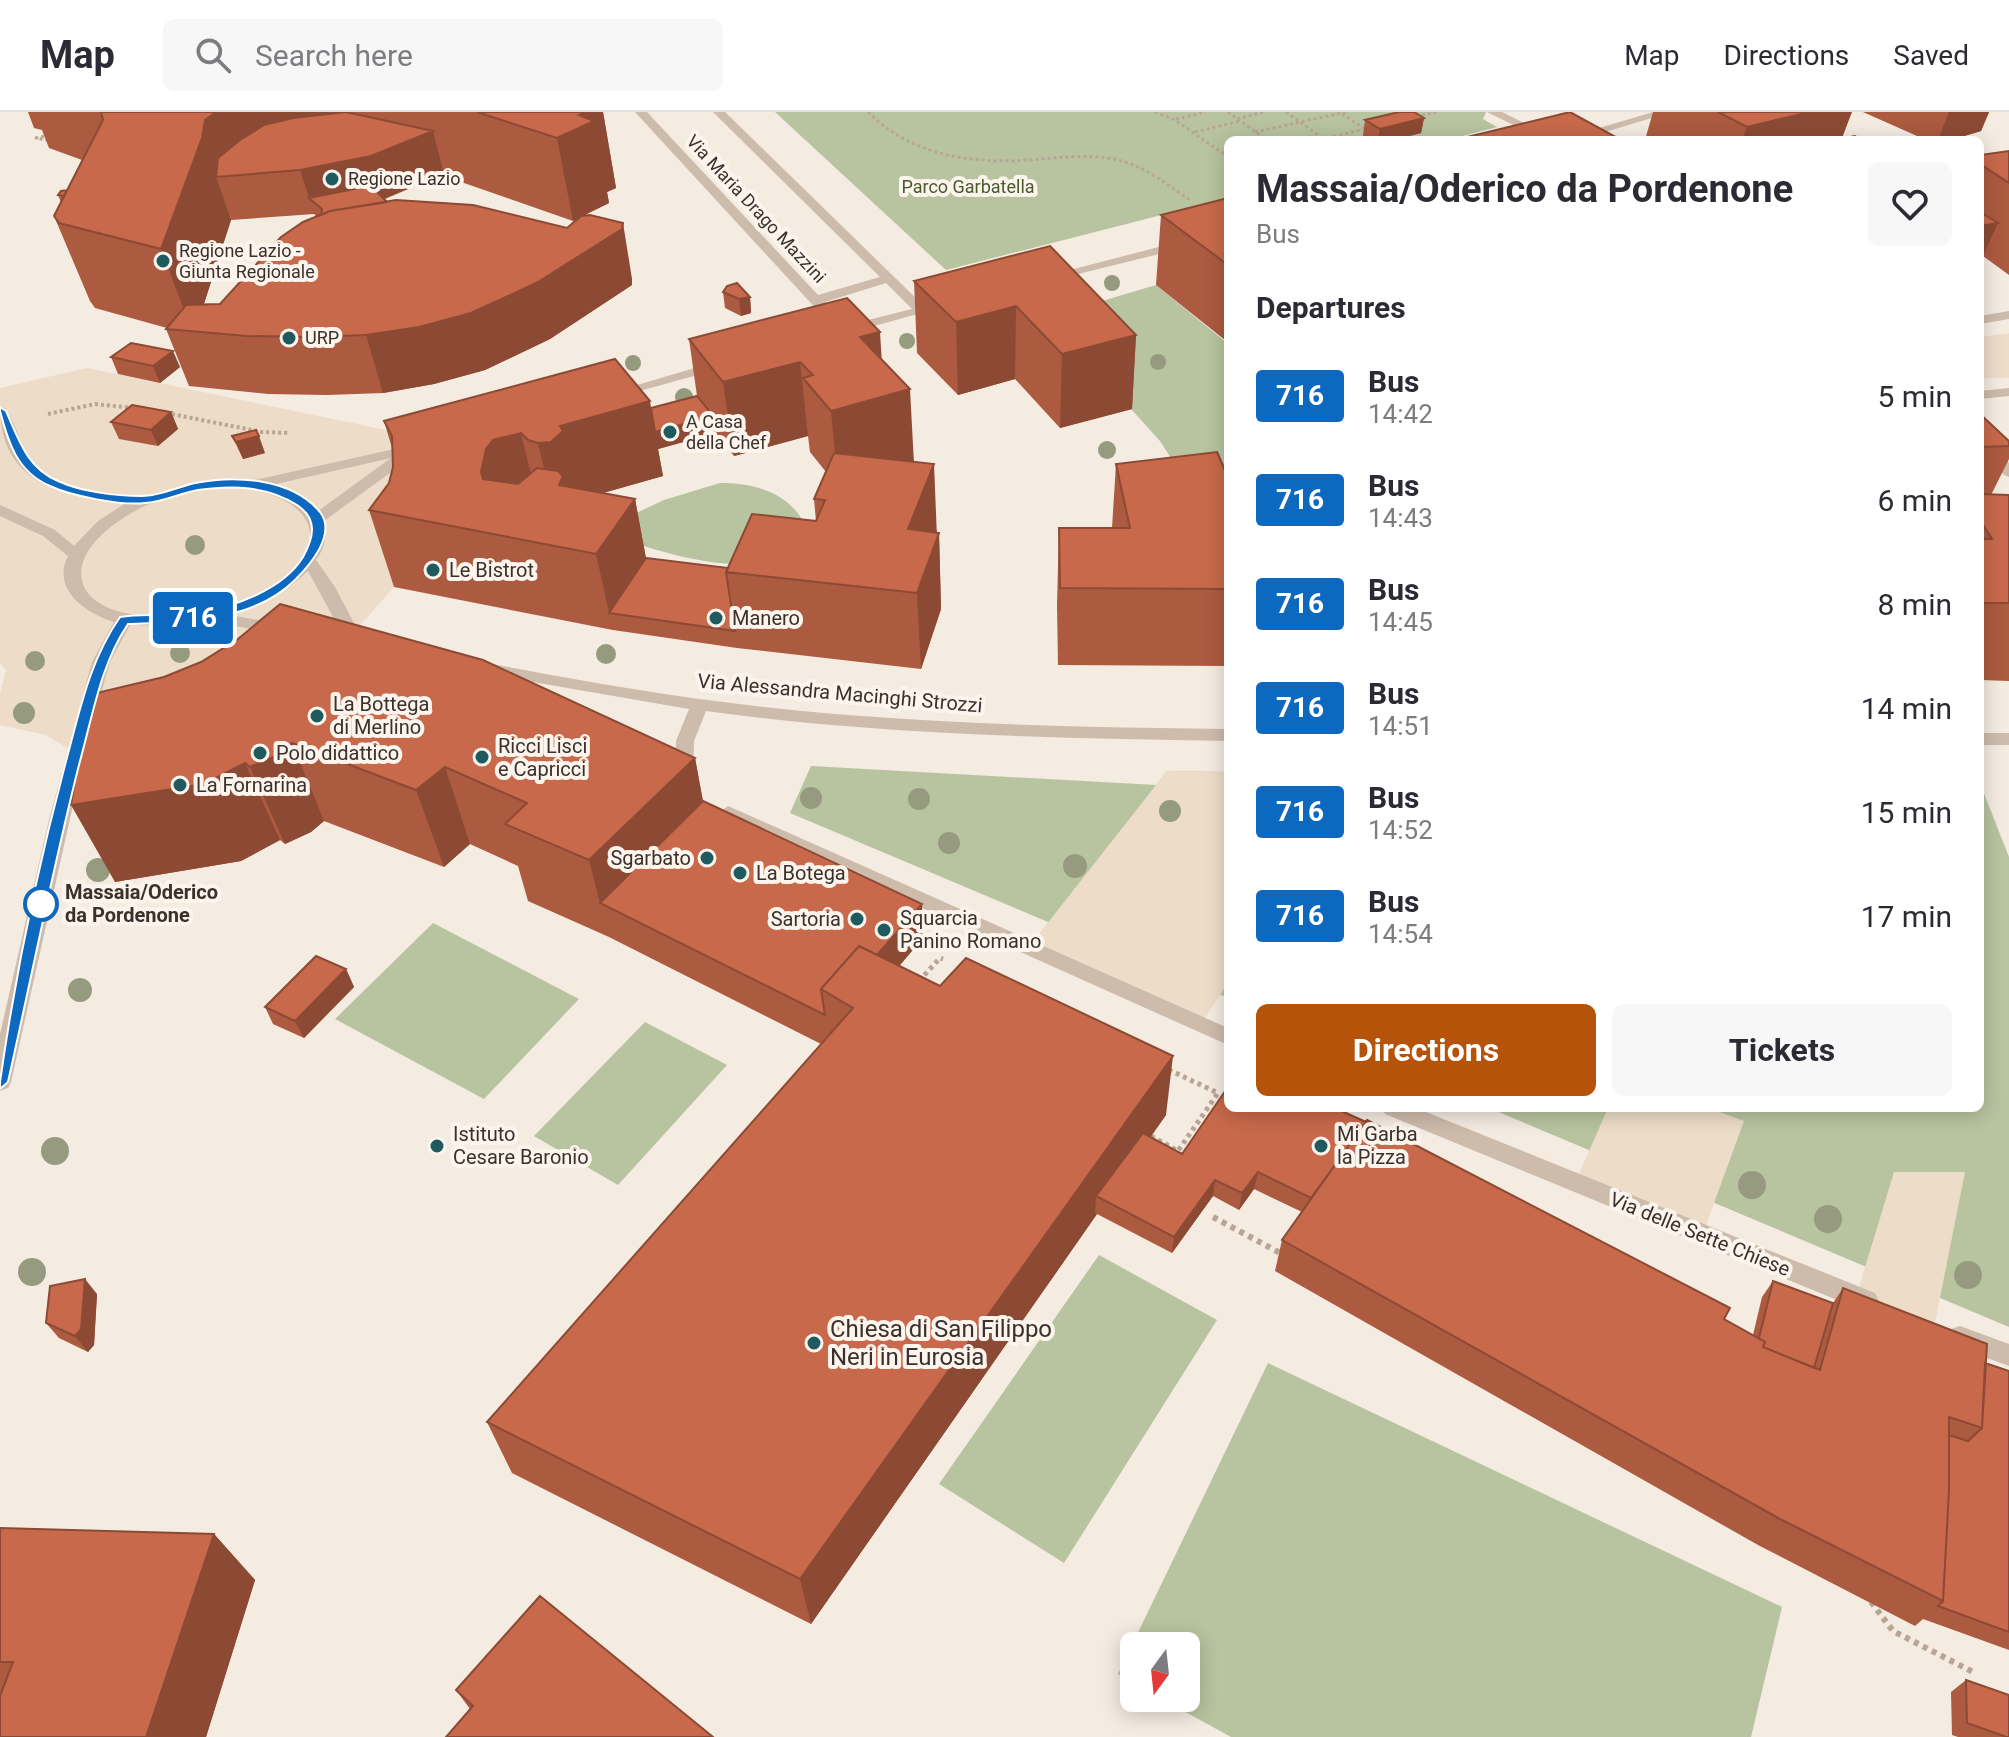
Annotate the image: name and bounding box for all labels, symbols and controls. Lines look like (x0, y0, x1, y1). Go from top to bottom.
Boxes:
search box (163, 19, 723, 91)
text: Map (40, 33, 115, 77)
icon: search (191, 33, 235, 77)
text: Search here (255, 38, 413, 73)
text: Map (1624, 39, 1680, 72)
text: Directions (1724, 39, 1849, 72)
text: Saved (1893, 39, 1969, 72)
street label: Via Maria Drago Mazzini (682, 130, 830, 287)
button: heart (1868, 162, 1952, 246)
text: Massaia/Oderico da Pordenone (1256, 167, 1793, 211)
place label: Regione Lazio (348, 168, 460, 189)
marker: Regione Lazio (323, 170, 341, 188)
park label: Parco Garbatella (901, 176, 1035, 197)
text: Bus (1256, 219, 1300, 249)
place label: Regione Lazio - Giunta Regionale (179, 240, 315, 282)
marker: Regione Lazio - Giunta Regionale (154, 252, 172, 270)
text: Departures (1256, 290, 1406, 325)
place label: URP (305, 327, 339, 348)
marker: URP (280, 329, 298, 347)
text: Bus (1368, 364, 1419, 399)
text: 716 (1276, 379, 1324, 412)
text: 5 min (1878, 379, 1952, 414)
text: 14:42 (1368, 399, 1433, 429)
place label: A Casa della Chef (686, 411, 767, 453)
marker: A Casa della Chef (661, 423, 679, 441)
text: Bus (1368, 468, 1419, 503)
text: 716 (1276, 483, 1324, 516)
text: 6 min (1878, 483, 1952, 518)
text: 14:43 (1368, 503, 1433, 533)
place label: Le Bistrot (449, 558, 534, 582)
marker: Le Bistrot (424, 561, 442, 579)
text: Bus (1368, 572, 1419, 607)
text: 716 (1276, 587, 1324, 620)
text: 8 min (1878, 587, 1952, 622)
line badge: 716 (147, 592, 239, 644)
text: 716 (169, 601, 217, 634)
place label: Manero (732, 606, 800, 630)
text: 14:45 (1368, 607, 1433, 637)
marker: Manero (707, 609, 725, 627)
street label: Via Alessandra Macinghi Strozzi (697, 669, 983, 717)
text: Bus (1368, 676, 1419, 711)
text: 716 (1276, 691, 1324, 724)
text: 14 min (1861, 691, 1952, 726)
place label: La Bottega di Merlino (333, 692, 429, 739)
marker: La Bottega di Merlino (308, 707, 326, 725)
text: 14:51 (1368, 711, 1433, 741)
place label: Ricci Lisci e Capricci (498, 734, 587, 781)
place label: Polo didattico (276, 741, 399, 765)
marker: Polo didattico (251, 744, 269, 762)
marker: Ricci Lisci e Capricci (473, 748, 491, 766)
place label: La Fornarina (196, 773, 307, 797)
marker: La Fornarina (171, 776, 189, 794)
text: Bus (1368, 780, 1419, 815)
text: 716 (1276, 795, 1324, 828)
text: 15 min (1861, 795, 1952, 830)
text: 14:52 (1368, 815, 1433, 845)
place label: Sgarbato (610, 846, 691, 870)
marker: Sgarbato (698, 849, 716, 867)
place label: La Botega (756, 861, 846, 885)
marker: La Botega (731, 864, 749, 882)
place label: Massaia/Oderico da Pordenone (65, 880, 218, 927)
text: Bus (1368, 884, 1419, 919)
marker: Massaia/Oderico da Pordenone (24, 887, 58, 921)
text: 716 (1276, 899, 1324, 932)
text: 17 min (1861, 899, 1952, 934)
place label: Squarcia Panino Romano (900, 906, 1041, 953)
place label: Sartoria (771, 907, 841, 931)
marker: Sartoria (848, 910, 866, 928)
text: 14:54 (1368, 919, 1433, 949)
marker: Squarcia Panino Romano (875, 921, 893, 939)
button: Directions (1256, 1004, 1596, 1096)
button: Tickets (1612, 1004, 1952, 1096)
place label: Istituto Cesare Baronio (453, 1122, 589, 1169)
place label: Mi Garba la Pizza (1337, 1122, 1418, 1169)
marker: Istituto Cesare Baronio (428, 1137, 446, 1155)
marker: Mi Garba la Pizza (1312, 1137, 1330, 1155)
street label: Via delle Sette Chiese (1606, 1187, 1794, 1281)
place label: Chiesa di San Filippo Neri in Eurosia (830, 1315, 1052, 1371)
marker: Chiesa di San Filippo Neri in Eurosia (805, 1334, 823, 1352)
north arrow (1120, 1632, 1200, 1712)
map controls (1120, 1632, 1200, 1712)

